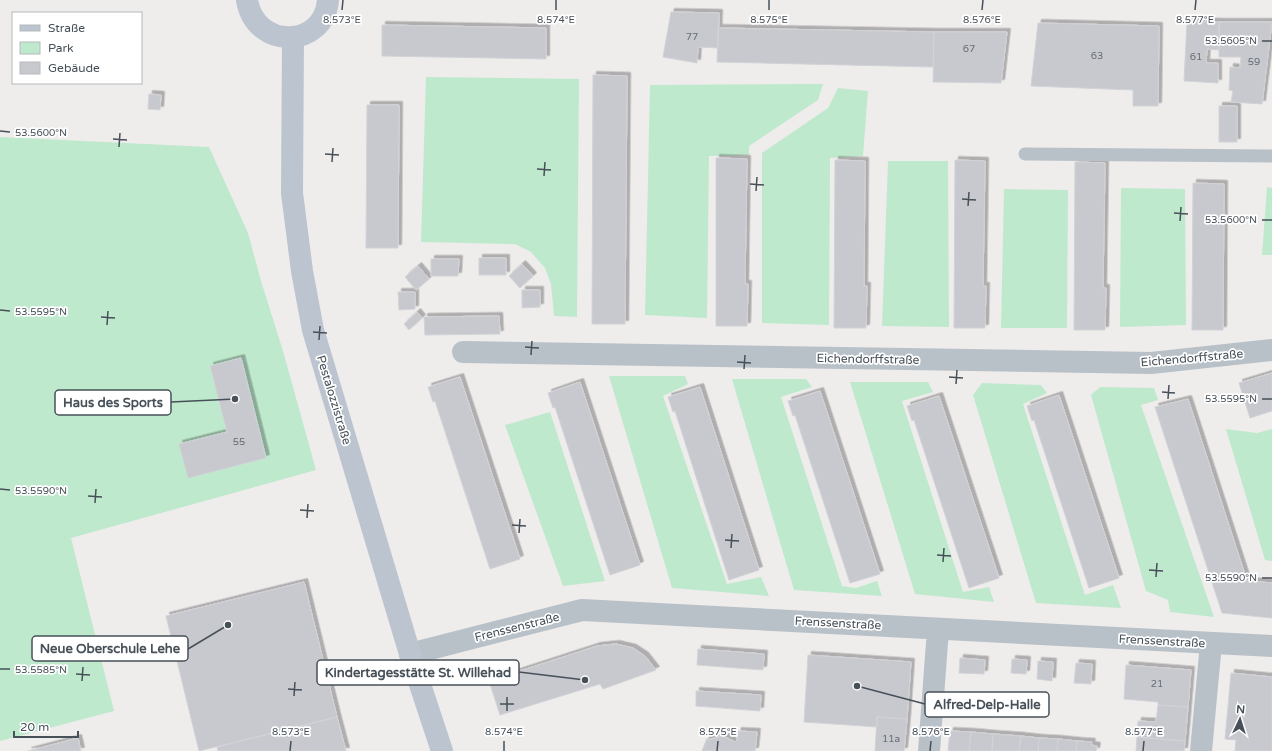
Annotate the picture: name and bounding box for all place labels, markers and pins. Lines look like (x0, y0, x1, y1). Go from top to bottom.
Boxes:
callout: Haus des Sports (55, 390, 171, 415)
callout: Neue Oberschule Lehe (32, 636, 188, 661)
callout: Kindertagesstätte St. Willehad (317, 660, 519, 685)
callout: Alfred-Delp-Halle (925, 692, 1049, 717)

